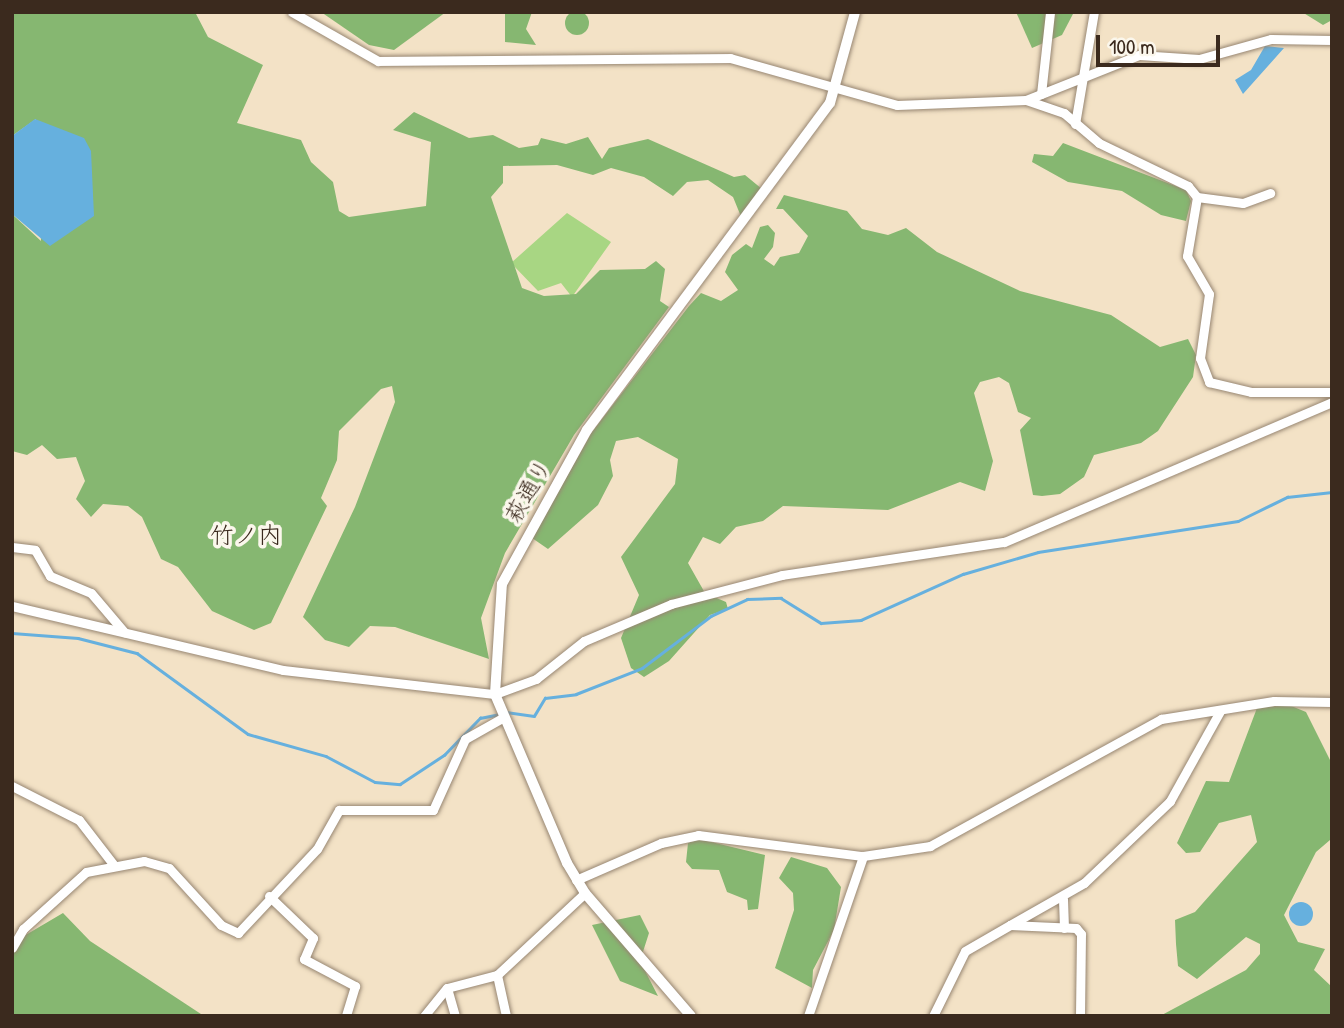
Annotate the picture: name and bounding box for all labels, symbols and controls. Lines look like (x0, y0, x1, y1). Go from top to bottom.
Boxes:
scale bar (1099, 21, 1223, 65)
text: 100 m (1109, 32, 1155, 61)
street label: 萩通り (499, 454, 557, 528)
district label: 竹ノ内 (210, 521, 282, 549)

